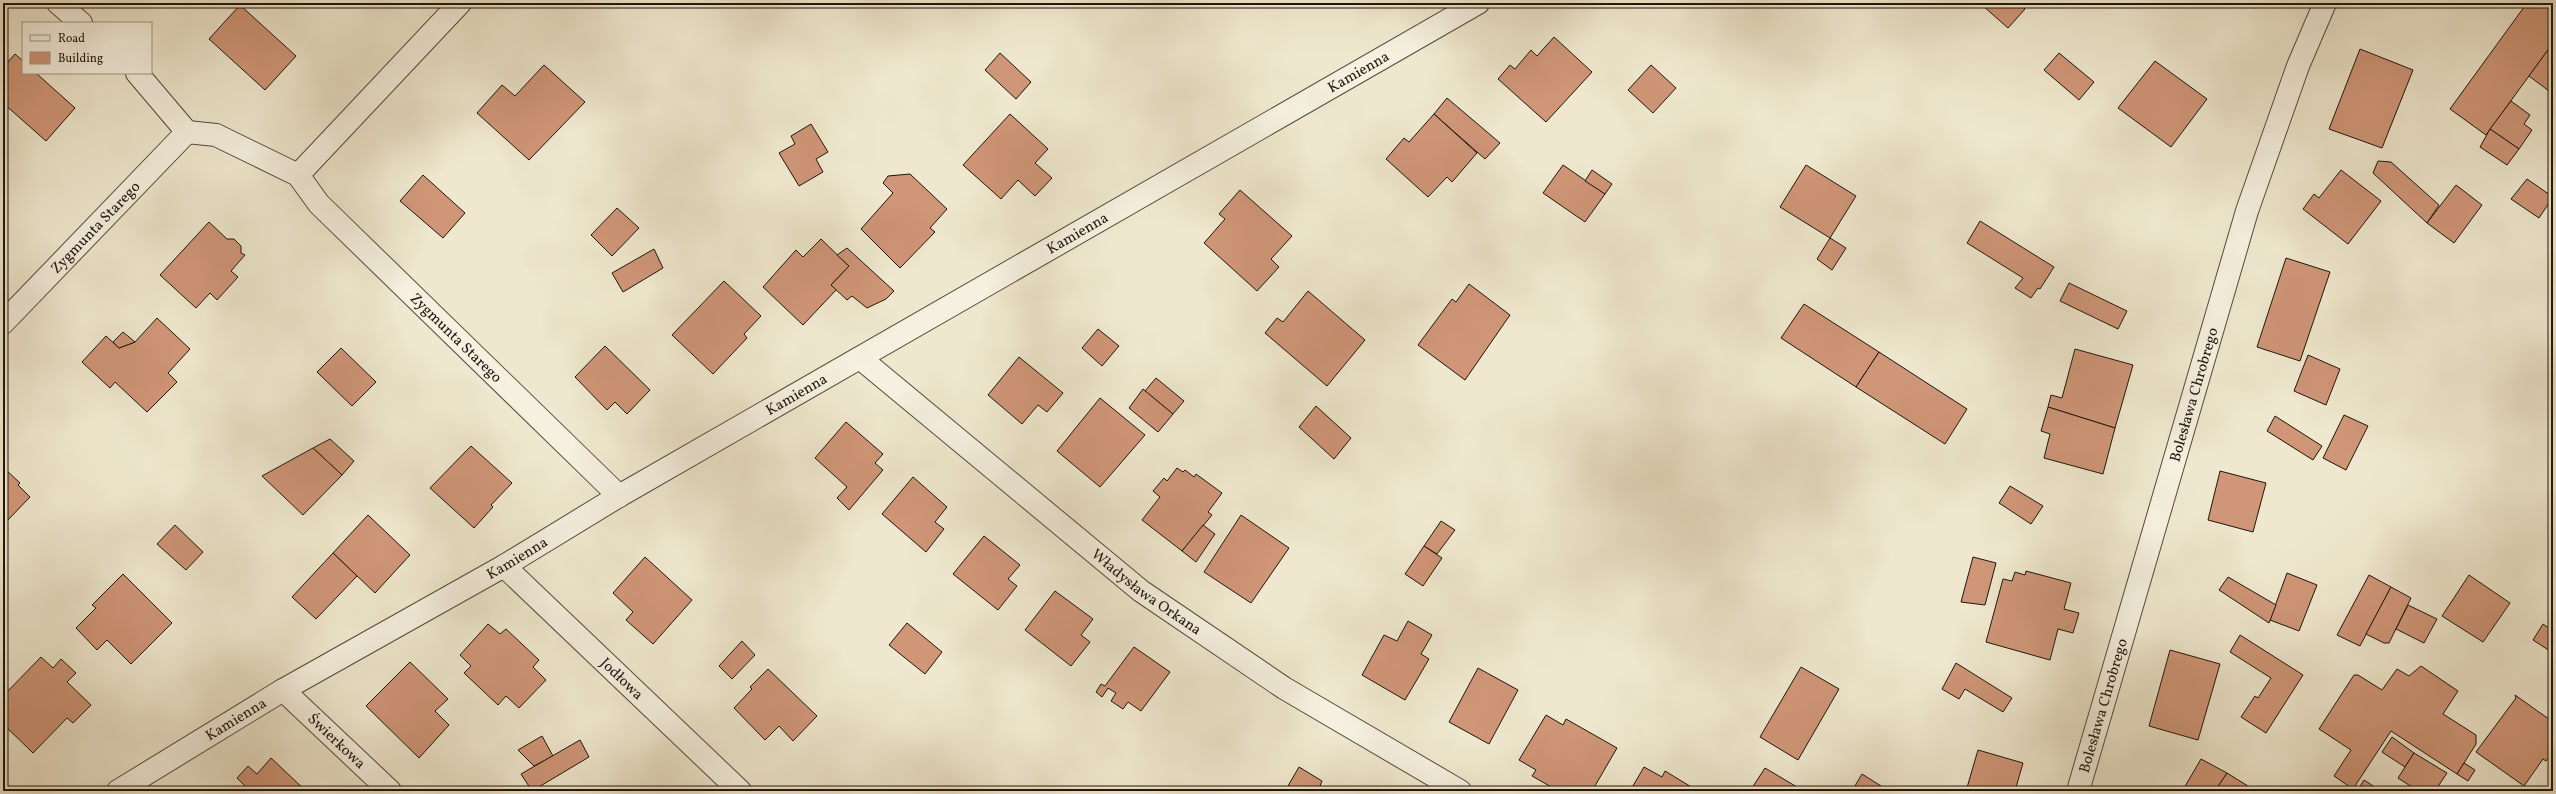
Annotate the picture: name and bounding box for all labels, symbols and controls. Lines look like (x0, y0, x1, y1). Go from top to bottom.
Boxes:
legend (22, 22, 152, 74)
text: Road (58, 31, 85, 47)
street label: Kamienna (1324, 47, 1394, 99)
text: Building (58, 51, 103, 67)
street label: Zygmunta Starego (47, 177, 146, 279)
street label: Kamienna (1043, 208, 1113, 260)
street label: Zygmunta Starego (405, 289, 506, 388)
street label: Bolesława Chrobrego (2165, 325, 2225, 465)
street label: Kamienna (762, 369, 832, 422)
street label: Kamienna (483, 533, 552, 586)
street label: Władysława Orkana (1086, 545, 1205, 641)
street label: Bolesława Chrobrego (2075, 636, 2134, 776)
street label: Jodłowa (595, 654, 647, 705)
street label: Kamienna (202, 694, 271, 747)
street label: Świerkowa (302, 709, 369, 774)

